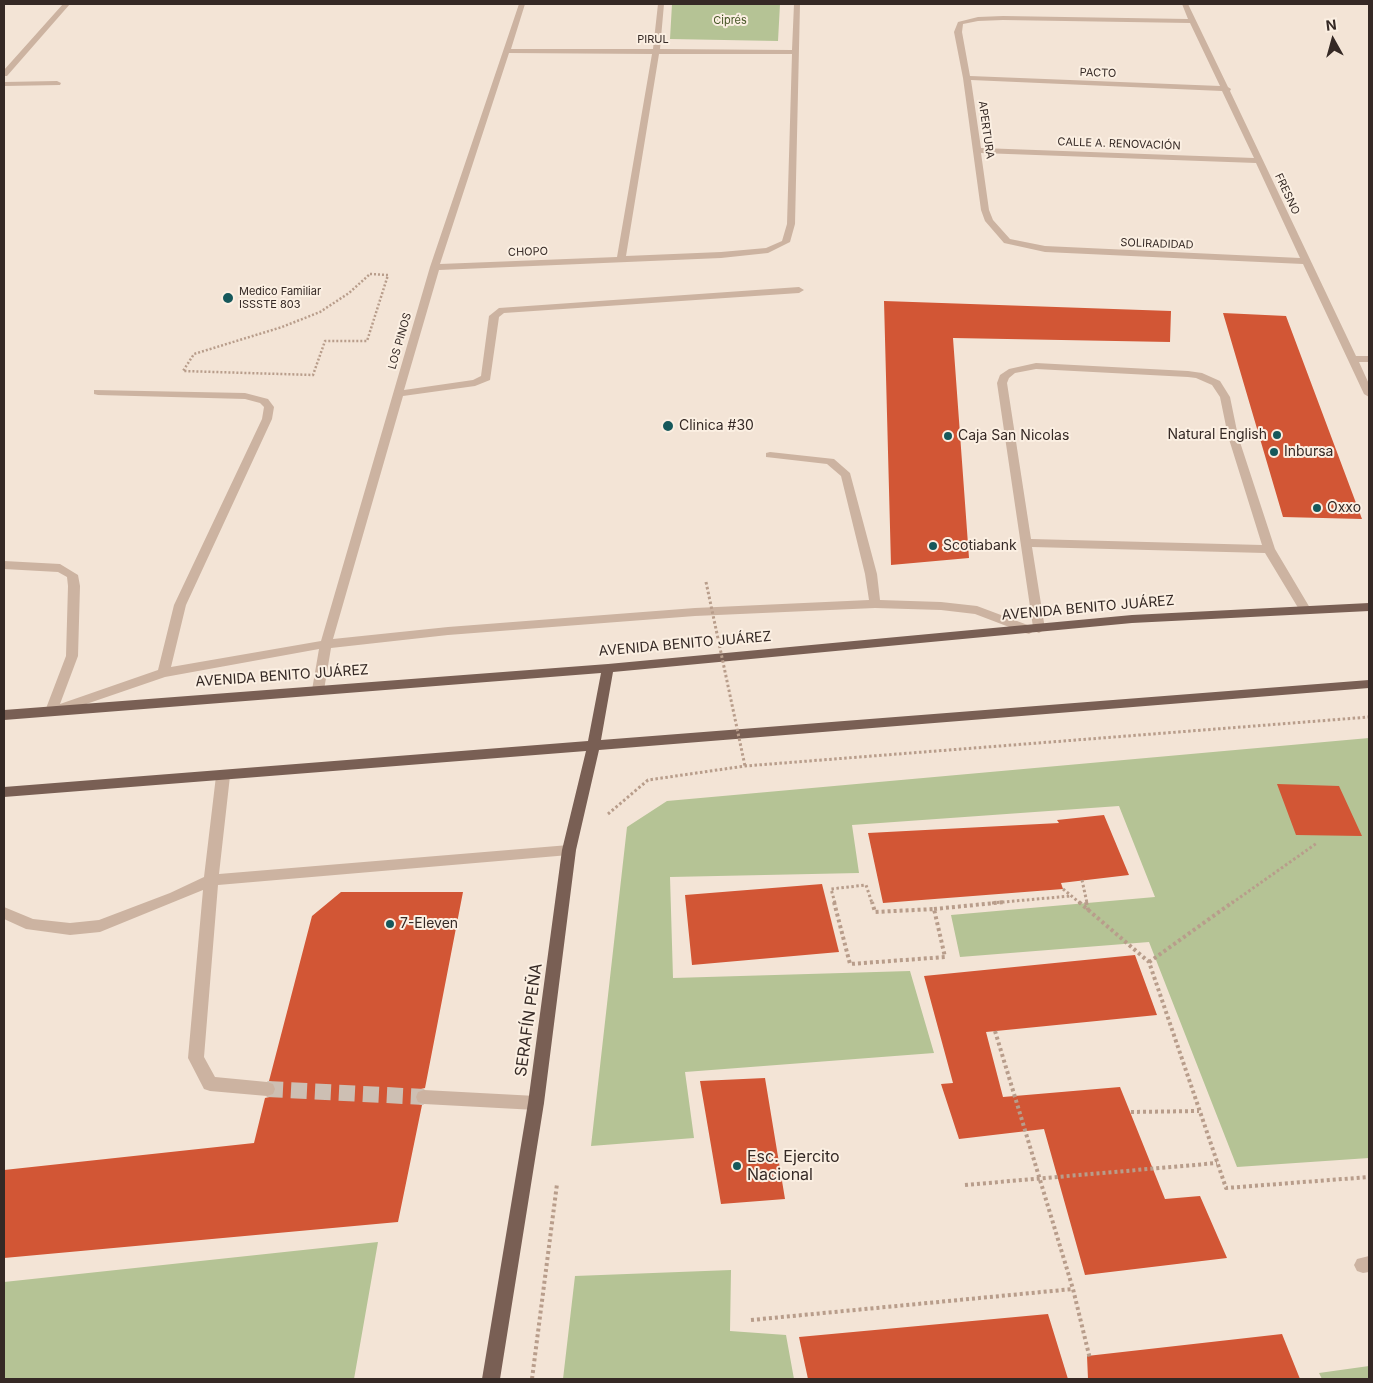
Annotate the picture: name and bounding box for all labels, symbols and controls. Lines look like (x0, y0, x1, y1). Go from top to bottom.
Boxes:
park label: Ciprés (713, 14, 747, 28)
north arrow (1308, 15, 1358, 65)
text: N (1325, 16, 1337, 34)
street label: PIRUL (637, 33, 669, 47)
street label: PACTO (1079, 66, 1117, 80)
street label: APERTURA (975, 100, 997, 160)
street label: CALLE A. RENOVACIÓN (1057, 135, 1181, 153)
street label: FRESNO (1272, 171, 1302, 217)
street label: SOLIRADIDAD (1120, 236, 1194, 252)
street label: CHOPO (508, 245, 548, 259)
place label: Medico Familiar ISSSTE 803 (239, 285, 321, 311)
marker: Medico Familiar ISSSTE 803 (221, 291, 235, 305)
street label: LOS PINOS (386, 311, 414, 371)
place label: Clinica #30 (679, 418, 754, 434)
marker: Clinica #30 (661, 419, 675, 433)
place label: Natural English (1168, 427, 1267, 443)
place label: Caja San Nicolas (958, 428, 1069, 444)
marker: Natural English (1271, 429, 1283, 441)
marker: Caja San Nicolas (942, 430, 954, 442)
place label: Inbursa (1284, 444, 1333, 460)
marker: Inbursa (1268, 446, 1280, 458)
place label: Oxxo (1327, 500, 1361, 516)
marker: Oxxo (1311, 502, 1323, 514)
place label: Scotiabank (943, 538, 1017, 554)
marker: Scotiabank (927, 540, 939, 552)
street label: AVENIDA BENITO JUÁREZ (1001, 592, 1175, 624)
street label: AVENIDA BENITO JUÁREZ (598, 628, 772, 660)
street label: AVENIDA BENITO JUÁREZ (195, 662, 369, 690)
place label: 7-Eleven (400, 916, 458, 932)
marker: 7-Eleven (384, 918, 396, 930)
street label: SERAFÍN PEÑA (512, 962, 546, 1078)
place label: Esc. Ejercito Nacional (747, 1147, 840, 1185)
marker: Esc. Ejercito Nacional (731, 1160, 743, 1172)

